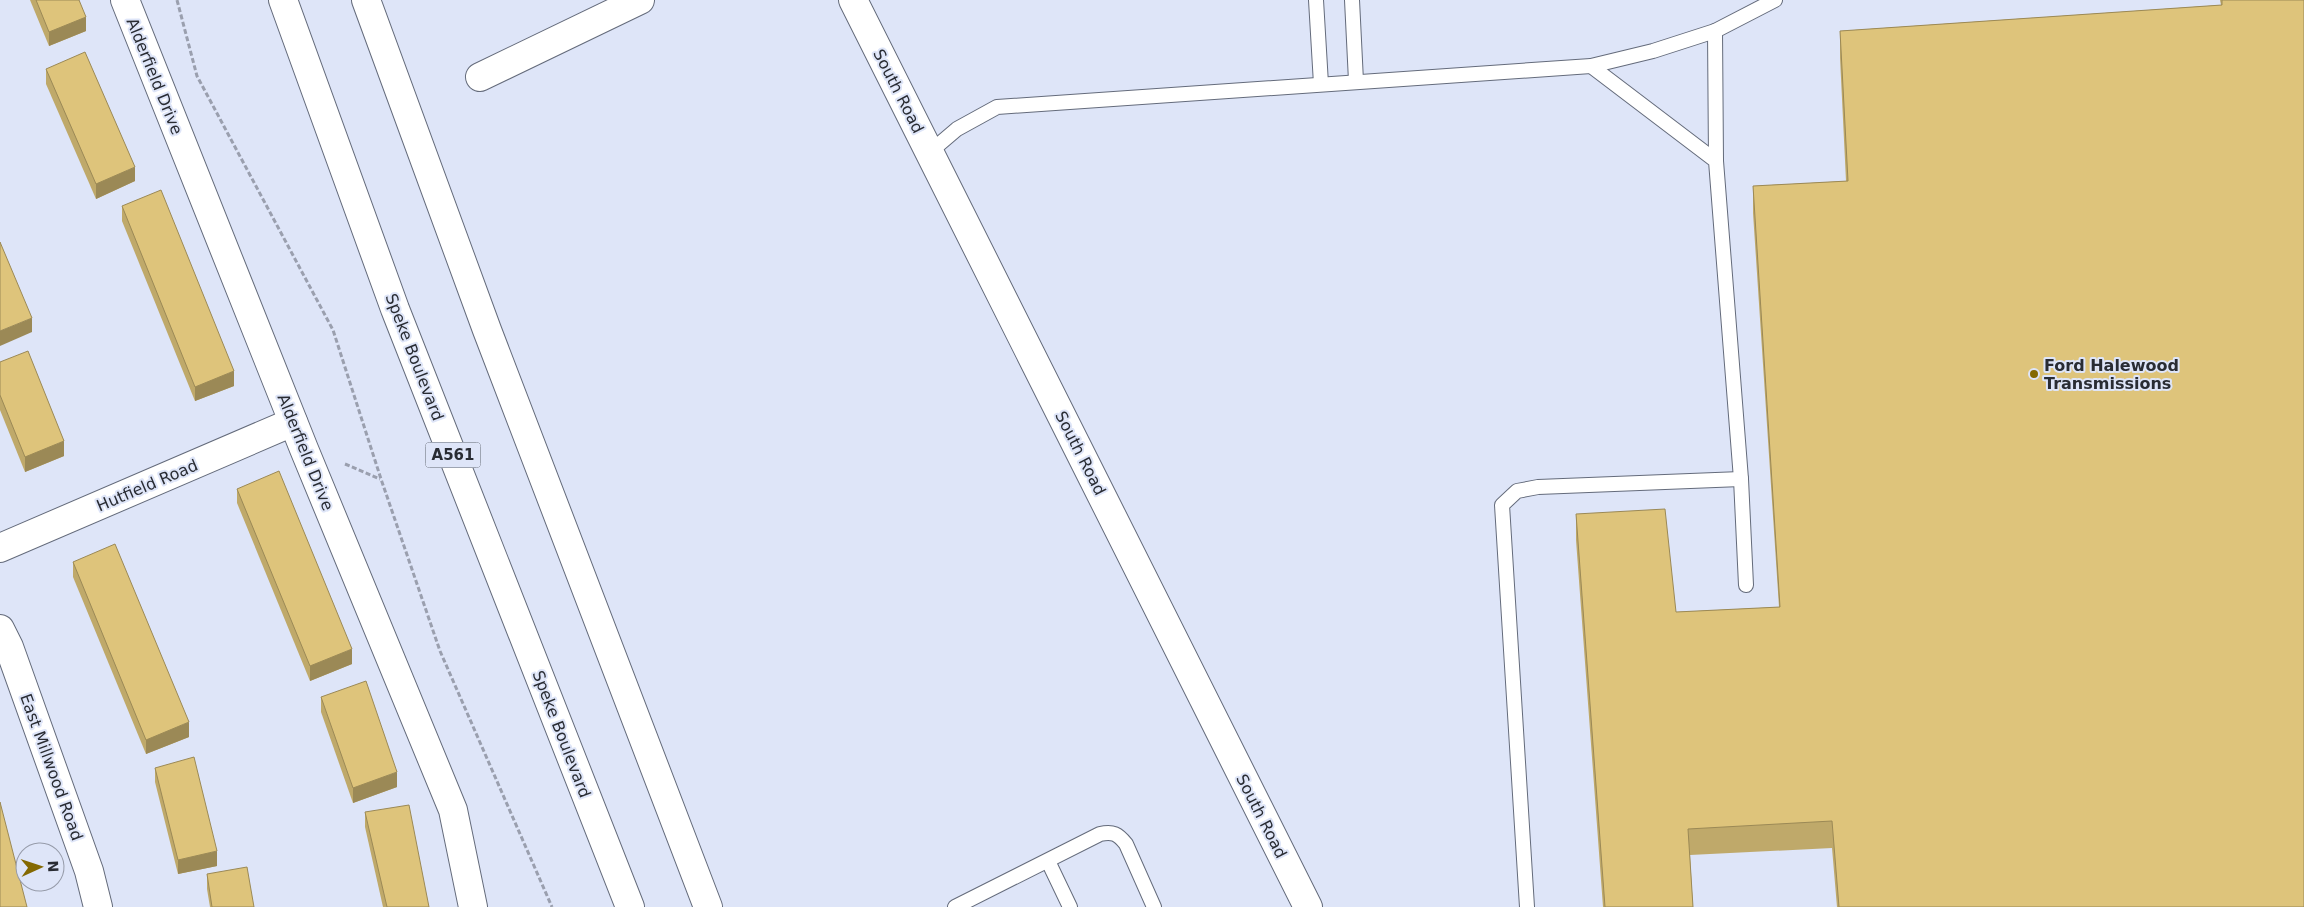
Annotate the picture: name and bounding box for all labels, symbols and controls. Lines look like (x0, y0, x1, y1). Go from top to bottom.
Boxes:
street label: Alderfield Drive (122, 15, 187, 137)
street label: South Road (869, 46, 928, 136)
street label: Speke Boulevard (382, 291, 448, 423)
place label: Ford Halewood Transmissions (2044, 356, 2179, 393)
marker: Ford Halewood Transmissions (2028, 368, 2040, 380)
street label: Alderfield Drive (273, 391, 338, 513)
street label: South Road (1051, 408, 1110, 498)
road number: A561 (426, 442, 480, 468)
street label: Hutfield Road (94, 456, 201, 515)
street label: Speke Boulevard (529, 668, 595, 800)
street label: East Millwood Road (16, 691, 87, 843)
street label: South Road (1232, 771, 1291, 861)
north arrow (15, 842, 65, 892)
text: N (45, 860, 61, 873)

